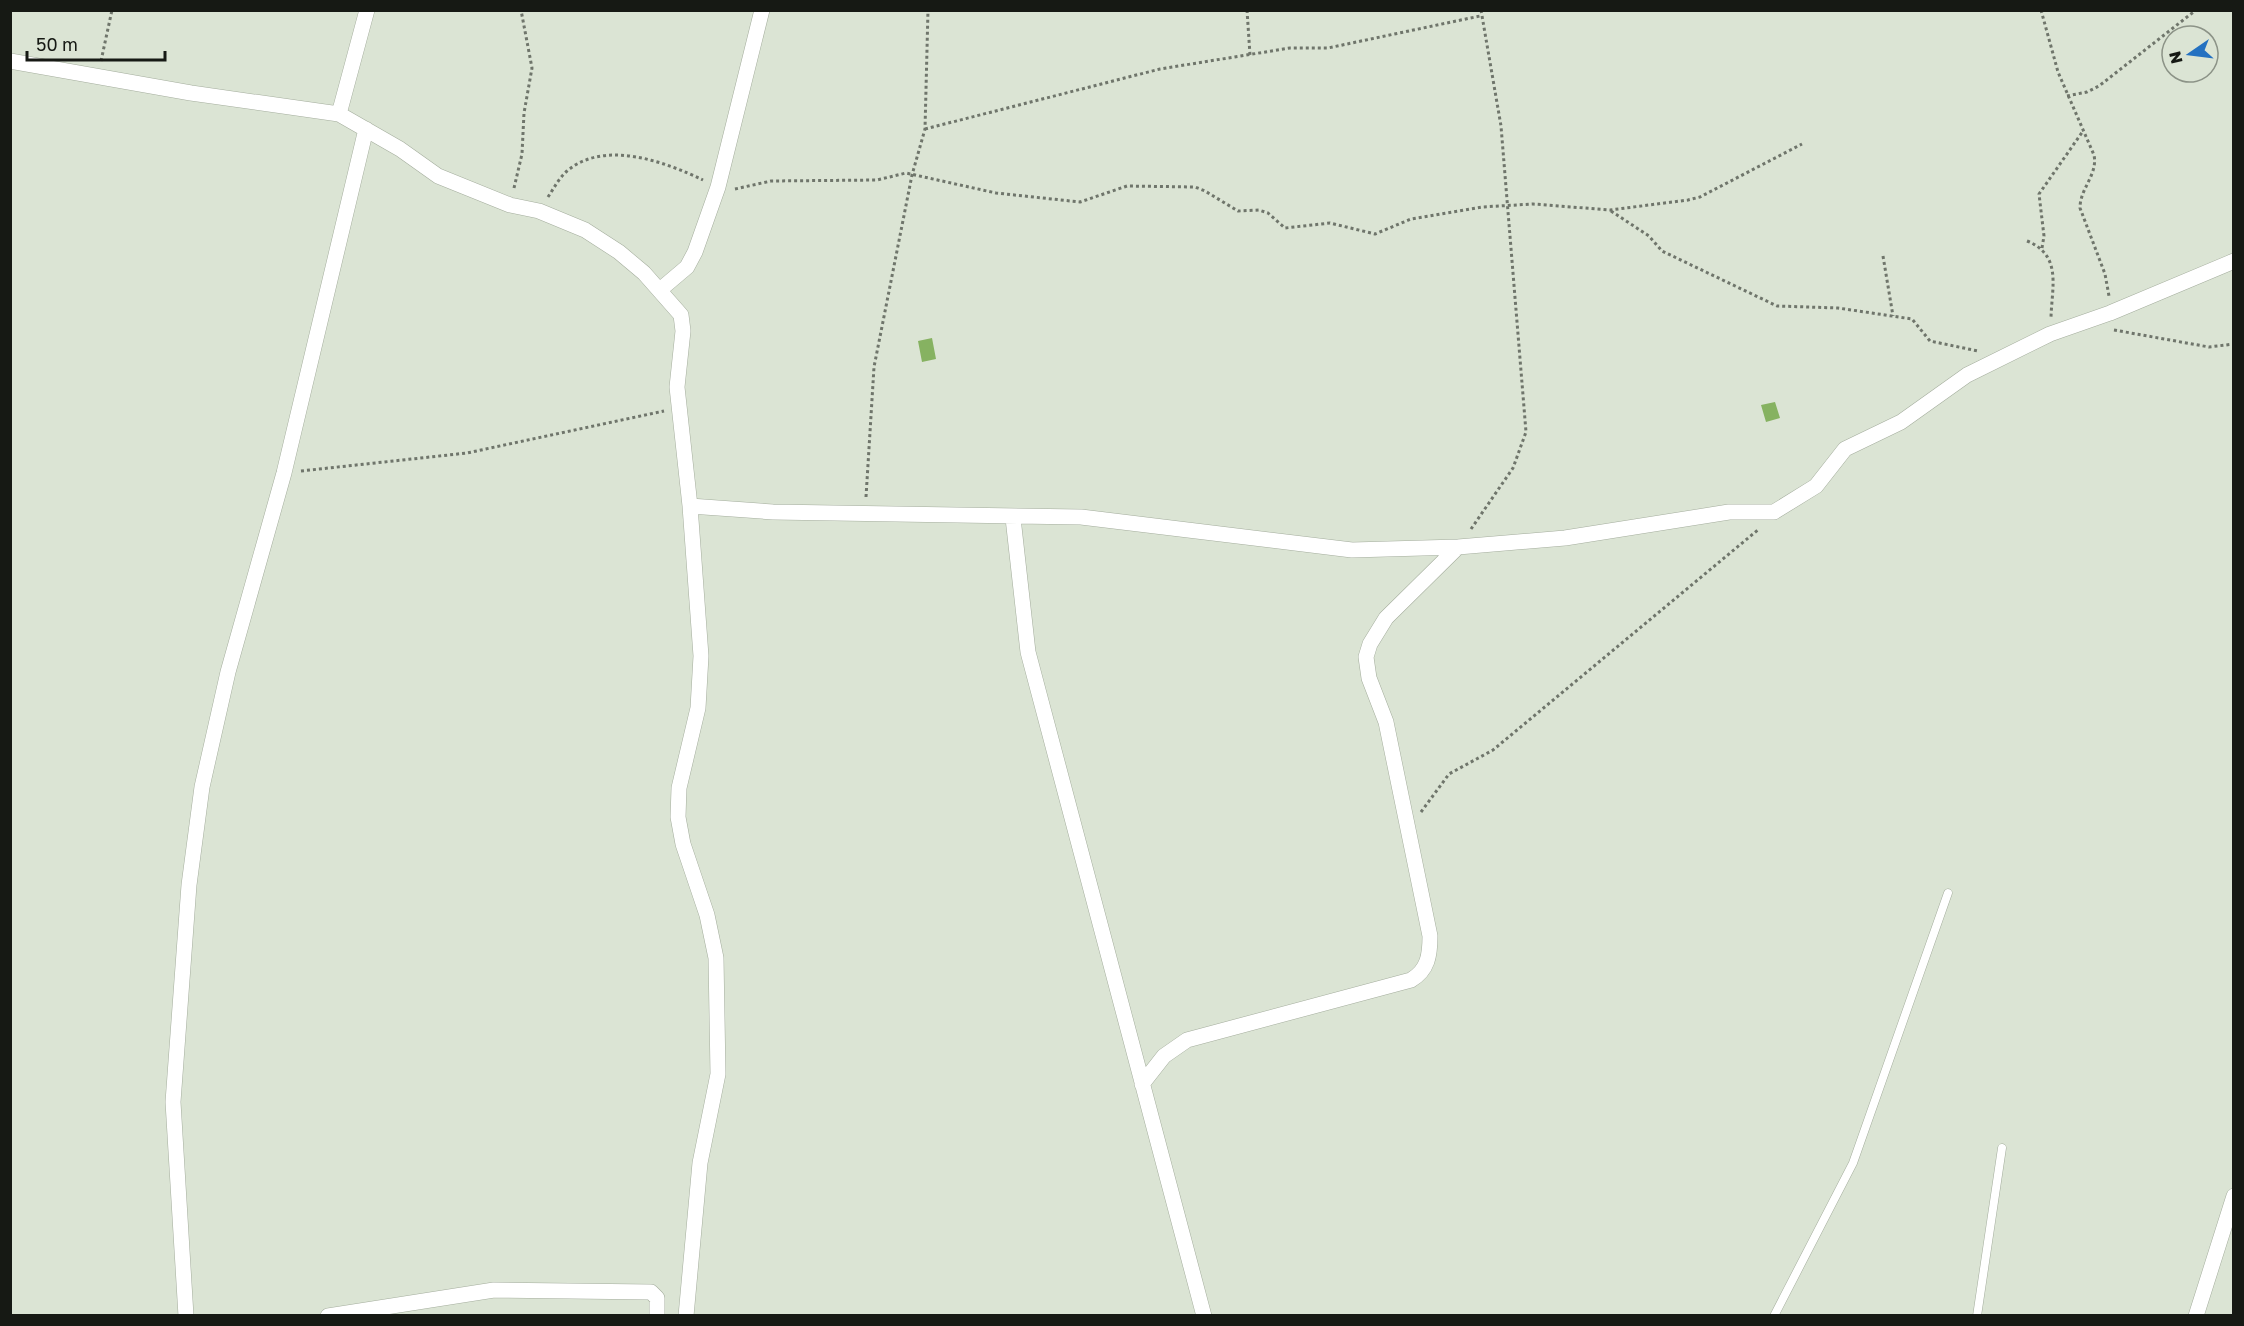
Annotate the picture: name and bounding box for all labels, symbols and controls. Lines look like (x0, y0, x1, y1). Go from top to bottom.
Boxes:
scale bar (27, 24, 165, 62)
north arrow (2160, 24, 2220, 84)
text: 50 m (36, 33, 78, 55)
text: N (2164, 49, 2187, 66)

